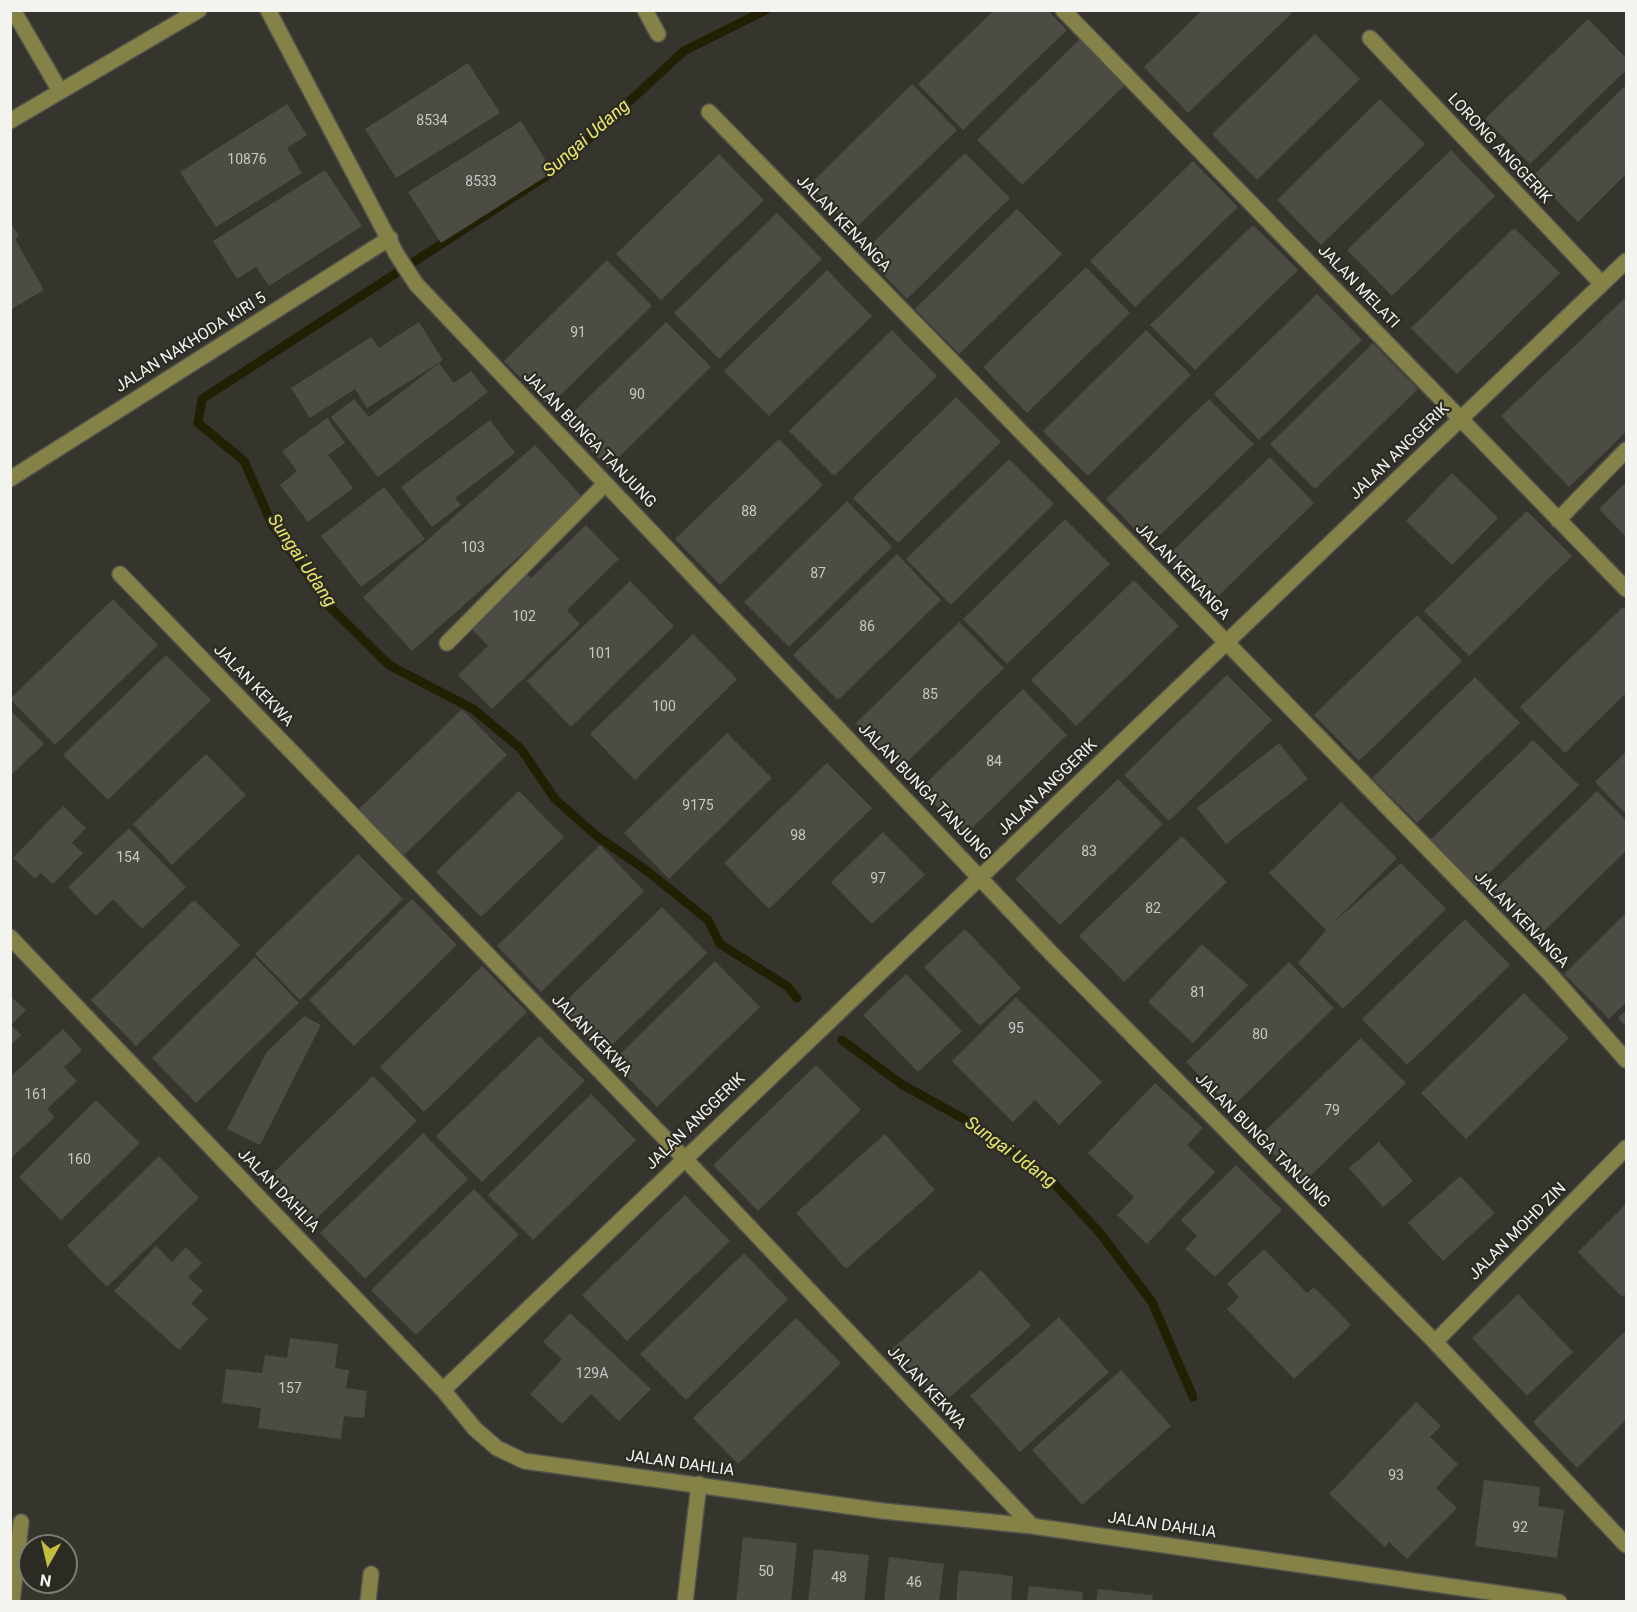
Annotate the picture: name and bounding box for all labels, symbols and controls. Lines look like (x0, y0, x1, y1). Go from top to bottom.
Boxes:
street label: LORONG ANGGERIK (1443, 90, 1555, 208)
water label: Sungai Udang (539, 96, 635, 182)
house number: 8534 (416, 113, 448, 129)
house number: 10876 (227, 152, 267, 168)
street label: JALAN KENANGA (792, 171, 894, 277)
house number: 8533 (465, 174, 497, 190)
street label: JALAN MELATI (1313, 241, 1403, 333)
street label: JALAN NAKHODA KIRI 5 (112, 289, 270, 397)
house number: 91 (570, 325, 586, 341)
street label: JALAN BUNGA TANJUNG (519, 367, 659, 513)
house number: 90 (629, 387, 645, 403)
street label: JALAN ANGGERIK (1346, 400, 1454, 504)
house number: 88 (741, 504, 757, 520)
water label: Sungai Udang (262, 510, 340, 612)
street label: JALAN KENANGA (1131, 519, 1233, 625)
house number: 103 (461, 540, 485, 556)
house number: 87 (810, 566, 826, 582)
house number: 102 (512, 609, 536, 625)
house number: 86 (859, 619, 875, 635)
street label: JALAN KEKWA (209, 641, 297, 731)
house number: 101 (588, 646, 612, 662)
house number: 85 (922, 687, 938, 703)
house number: 100 (652, 699, 676, 715)
street label: JALAN BUNGA TANJUNG (854, 719, 994, 865)
street label: JALAN ANGGERIK (994, 736, 1102, 840)
house number: 84 (986, 754, 1002, 770)
house number: 9175 (682, 798, 714, 814)
house number: 98 (790, 828, 806, 844)
house number: 83 (1081, 844, 1097, 860)
house number: 154 (116, 850, 140, 866)
street label: JALAN KENANGA (1470, 867, 1572, 973)
house number: 97 (870, 871, 886, 887)
house number: 82 (1145, 901, 1161, 917)
house number: 81 (1190, 985, 1206, 1001)
street label: JALAN KEKWA (547, 991, 635, 1081)
house number: 95 (1008, 1021, 1024, 1037)
house number: 80 (1252, 1027, 1268, 1043)
street label: JALAN BUNGA TANJUNG (1190, 1069, 1334, 1213)
street label: JALAN ANGGERIK (642, 1070, 750, 1174)
house number: 161 (24, 1087, 48, 1103)
house number: 79 (1324, 1103, 1340, 1119)
water label: Sungai Udang (960, 1113, 1060, 1193)
street label: JALAN DAHLIA (233, 1145, 323, 1237)
house number: 160 (67, 1152, 91, 1168)
street label: JALAN MOHD ZIN (1465, 1179, 1571, 1285)
street label: JALAN KEKWA (882, 1342, 970, 1434)
house number: 129A (576, 1366, 608, 1382)
house number: 157 (278, 1381, 302, 1397)
street label: JALAN DAHLIA (624, 1447, 736, 1481)
house number: 93 (1388, 1468, 1404, 1484)
street label: JALAN DAHLIA (1106, 1509, 1218, 1543)
house number: 92 (1512, 1520, 1528, 1536)
north arrow (18, 1534, 78, 1594)
house number: 50 (758, 1564, 774, 1580)
text: N (39, 1570, 53, 1591)
house number: 48 (831, 1570, 847, 1586)
house number: 46 (906, 1575, 922, 1591)

